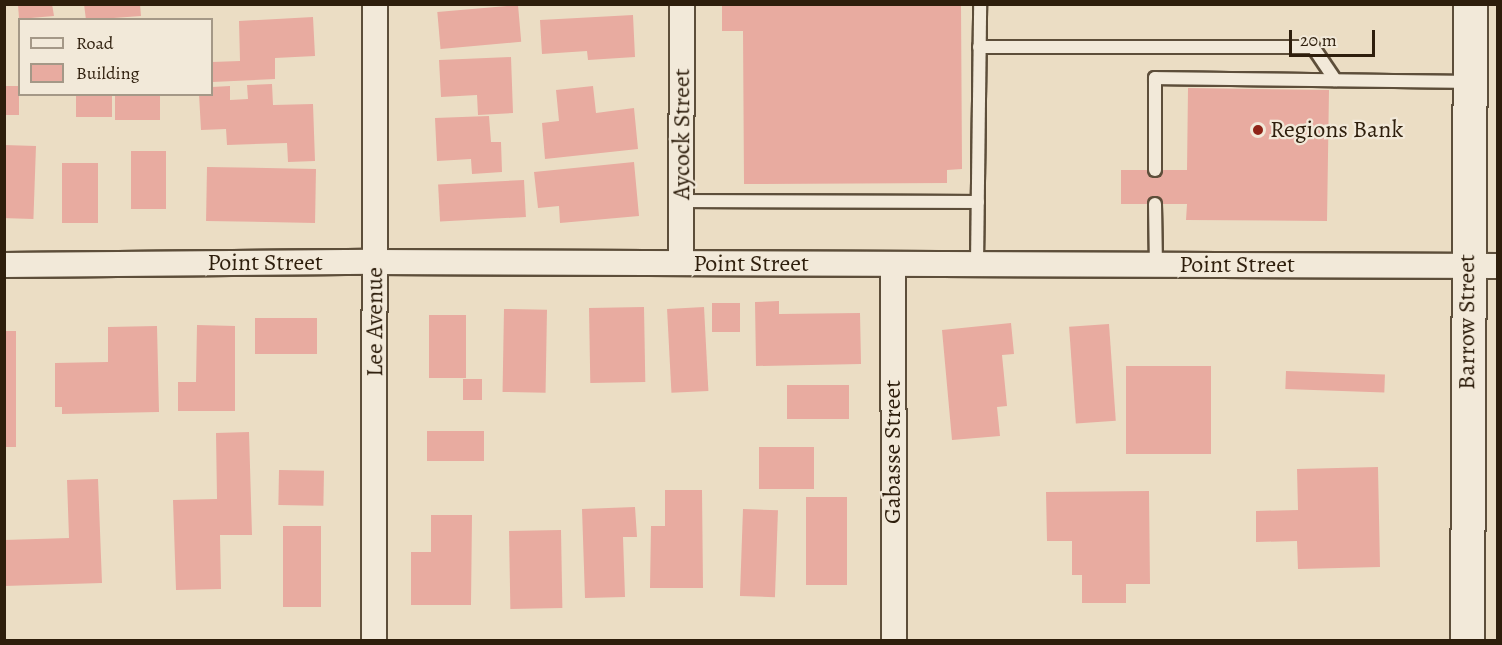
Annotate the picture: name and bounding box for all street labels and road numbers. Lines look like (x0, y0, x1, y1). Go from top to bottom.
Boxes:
street label: Aycock Street (668, 68, 696, 200)
street label: Point Street (207, 249, 323, 277)
street label: Point Street (693, 250, 809, 278)
street label: Point Street (1179, 251, 1295, 279)
street label: Barrow Street (1453, 254, 1481, 390)
street label: Lee Avenue (361, 267, 389, 377)
street label: Gabasse Street (879, 380, 907, 524)

